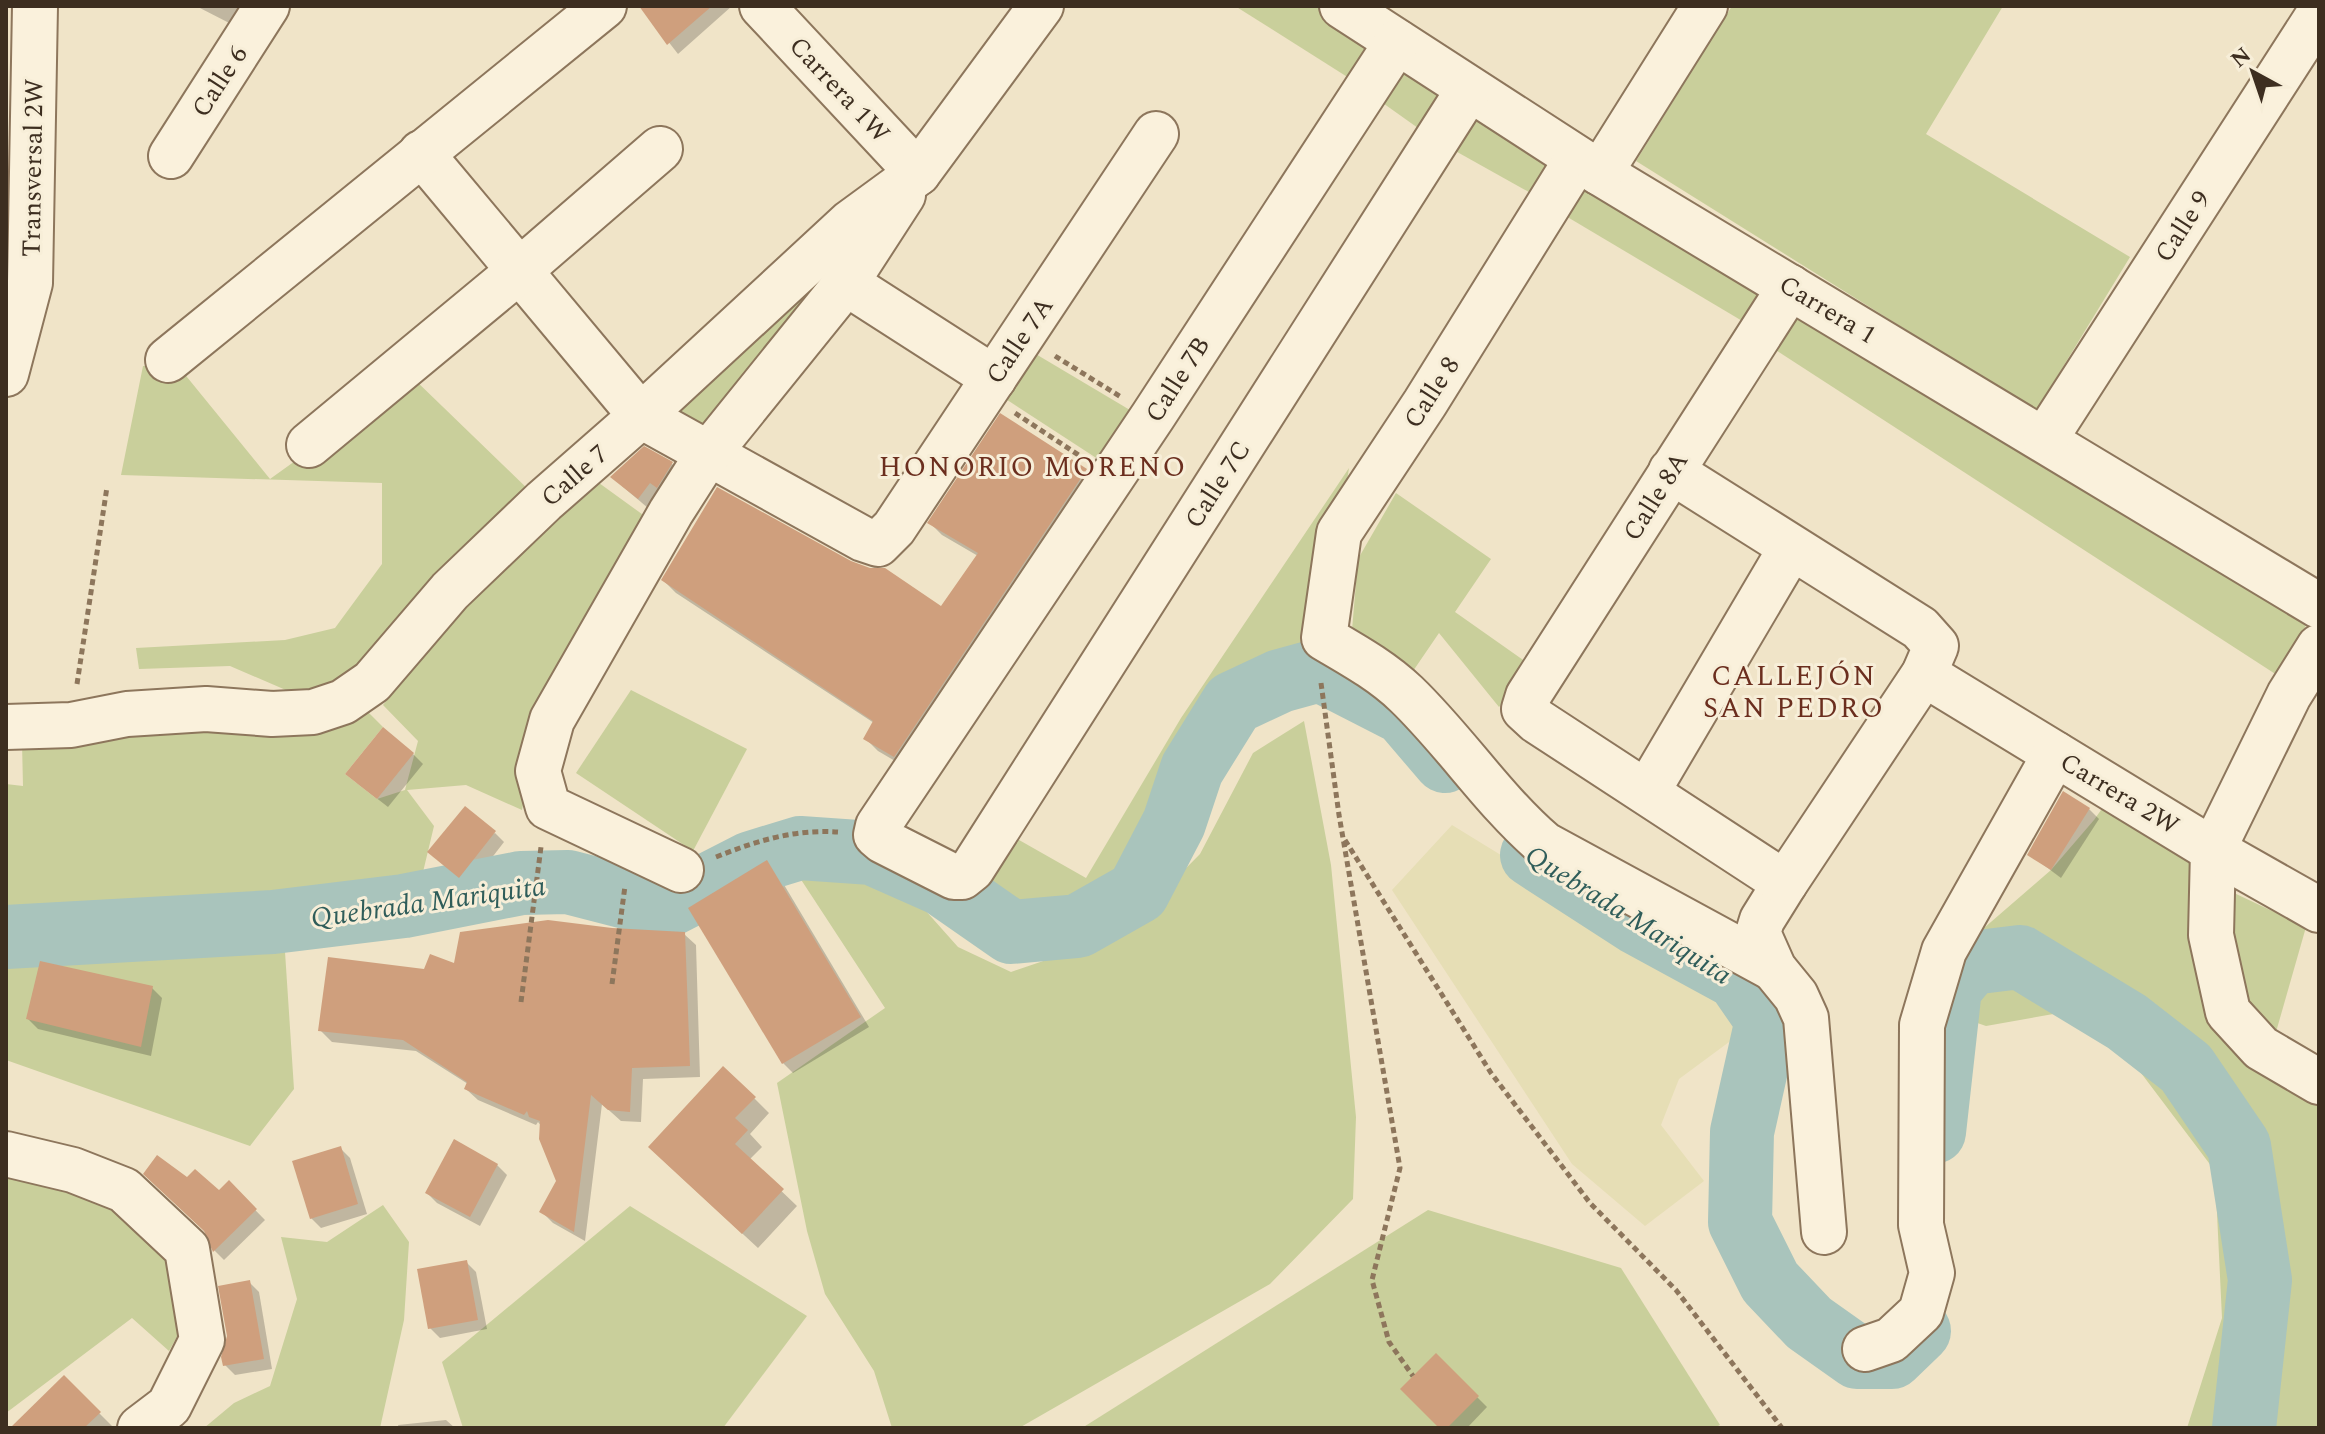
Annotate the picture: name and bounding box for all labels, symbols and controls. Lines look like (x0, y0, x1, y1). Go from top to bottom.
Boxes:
street label: Carrera 1W (779, 27, 900, 152)
north arrow (2213, 32, 2293, 112)
street label: Calle 6 (182, 38, 258, 125)
text: N (2224, 39, 2259, 76)
street label: Transversal 2W (11, 78, 55, 257)
street label: Calle 9 (2145, 183, 2221, 270)
street label: Carrera 1 (1771, 265, 1884, 355)
street label: Calle 7A (976, 289, 1064, 393)
street label: Calle 7B (1135, 328, 1221, 431)
street label: Calle 8 (1394, 349, 1470, 436)
street label: Calle 7C (1174, 433, 1261, 536)
street label: Calle 7 (532, 435, 618, 517)
street label: Calle 8A (1613, 444, 1699, 549)
district label: HONORIO MORENO (879, 446, 1187, 489)
district label: CALLEJÓN SAN PEDRO (1703, 655, 1885, 730)
street label: Carrera 2W (2052, 742, 2187, 846)
water label: Quebrada Mariquita (1516, 834, 1740, 996)
water label: Quebrada Mariquita (308, 865, 548, 940)

